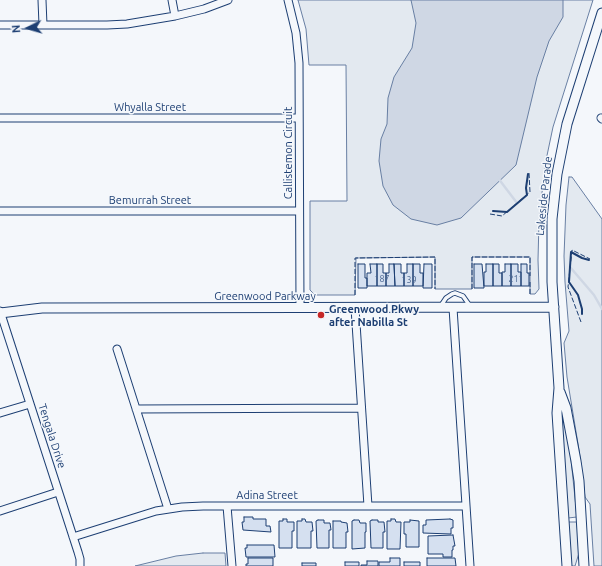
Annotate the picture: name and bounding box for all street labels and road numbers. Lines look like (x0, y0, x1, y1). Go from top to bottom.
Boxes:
street label: Whyalla Street (114, 100, 186, 114)
street label: Callistemon Circuit (281, 107, 295, 199)
street label: Lakeside Parade (533, 156, 555, 236)
street label: Bemurrah Street (109, 193, 191, 207)
street label: Greenwood Parkway (214, 289, 316, 303)
street label: Tengala Drive (35, 402, 69, 470)
street label: Adina Street (236, 488, 298, 502)

